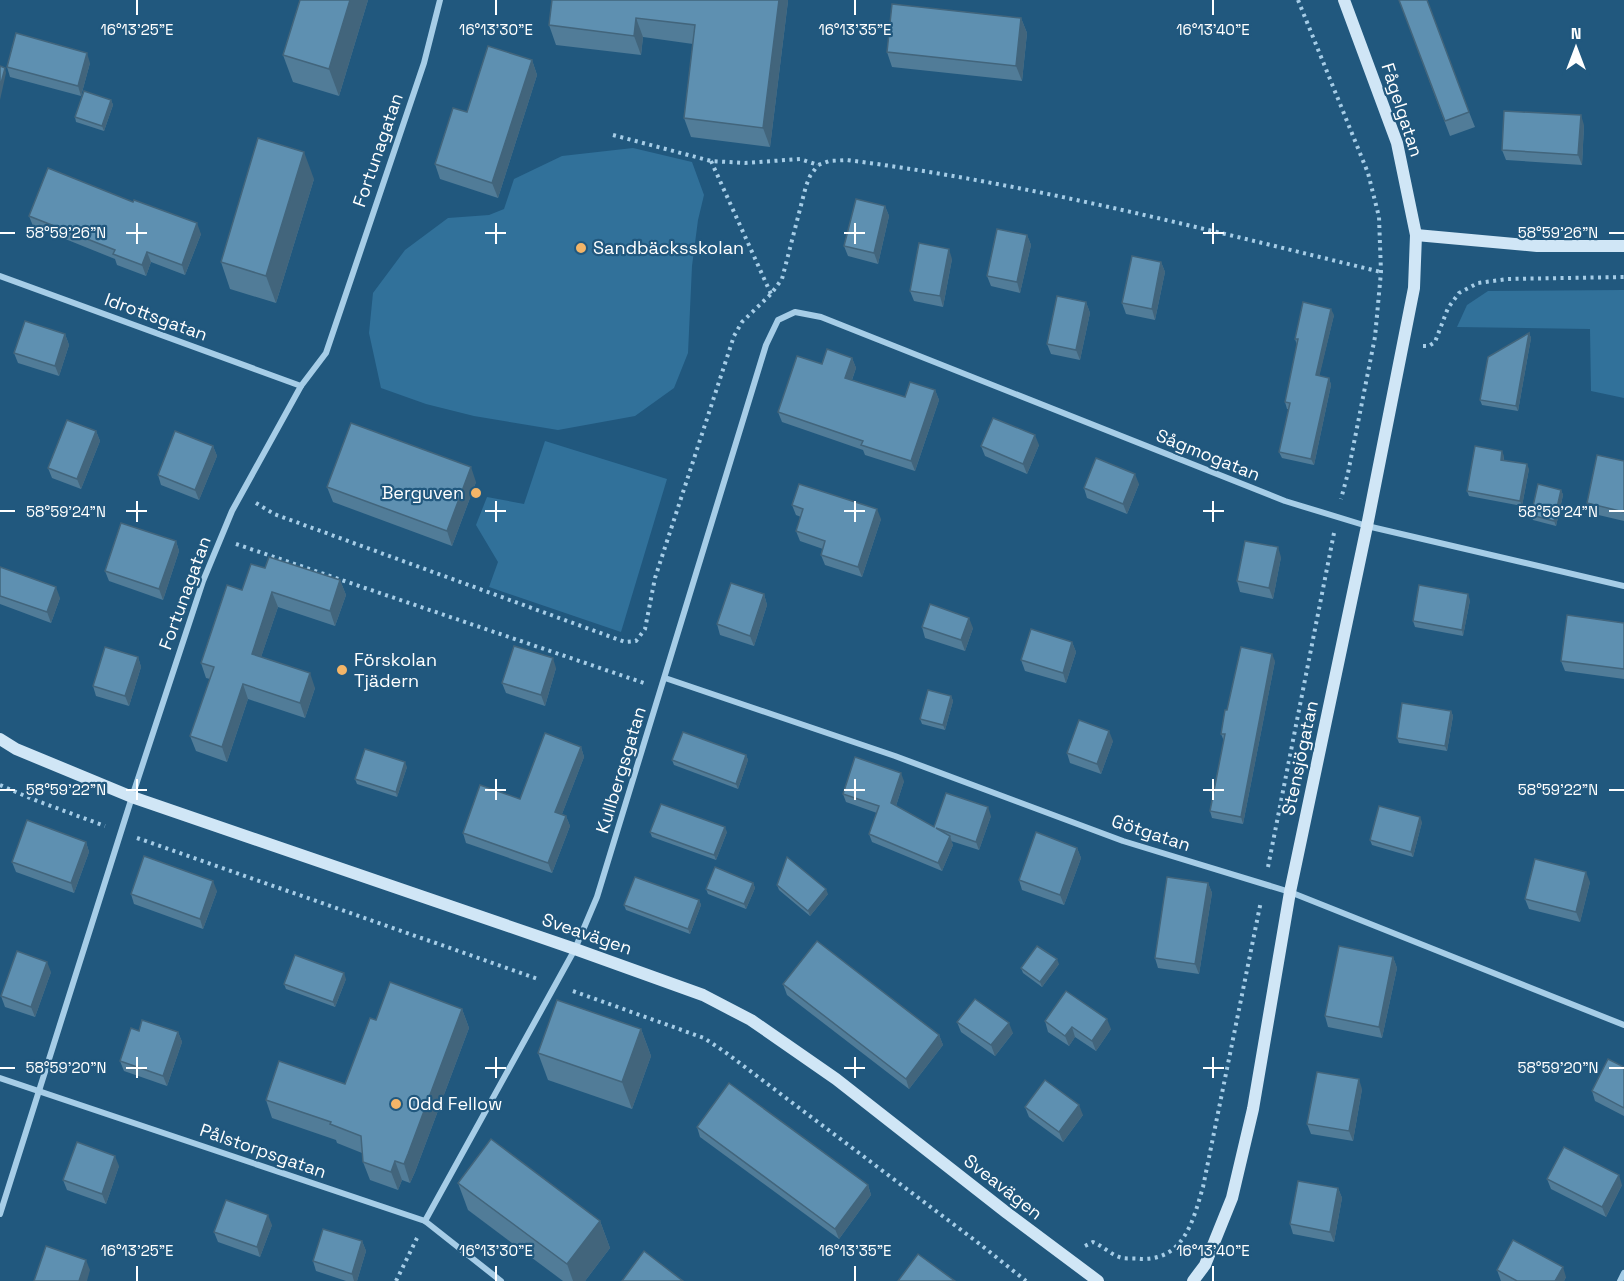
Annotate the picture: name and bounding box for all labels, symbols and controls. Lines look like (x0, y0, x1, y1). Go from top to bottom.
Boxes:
north arrow (1546, 18, 1606, 78)
text: 16°13'25"E (100, 20, 174, 39)
text: 16°13'30"E (459, 20, 533, 39)
text: 16°13'35"E (818, 20, 892, 39)
text: 16°13'40"E (1176, 20, 1250, 39)
text: N (1571, 23, 1581, 44)
street label: Fågelgatan (1377, 60, 1428, 160)
street label: Fortunagatan (347, 90, 408, 210)
text: 58°59'26"N (26, 223, 106, 242)
text: 58°59'26"N (1518, 223, 1598, 242)
place label: Sandbäcksskolan (593, 236, 744, 259)
marker: Sandbäcksskolan (574, 241, 588, 255)
street label: Idrottsgatan (101, 287, 211, 346)
street label: Sågmogatan (1153, 423, 1264, 486)
place label: Berguven (381, 481, 464, 504)
marker: Berguven (469, 486, 483, 500)
text: 58°59'24"N (26, 502, 106, 521)
text: 58°59'24"N (1518, 502, 1598, 521)
street label: Fortunagatan (153, 533, 216, 653)
place label: Förskolan Tjädern (354, 648, 437, 692)
marker: Förskolan Tjädern (335, 663, 349, 677)
street label: Stensjögatan (1276, 698, 1323, 817)
street label: Kullbergsgatan (590, 704, 651, 836)
text: 58°59'22"N (26, 780, 106, 799)
text: 58°59'22"N (1518, 780, 1598, 799)
street label: Götgatan (1109, 809, 1193, 856)
street label: Sveavägen (539, 907, 635, 960)
text: 58°59'20"N (26, 1058, 106, 1077)
text: 58°59'20"N (1518, 1058, 1598, 1077)
place label: Odd Fellow (408, 1092, 502, 1115)
marker: Odd Fellow (389, 1097, 403, 1111)
street label: Pålstorpsgatan (197, 1118, 330, 1183)
street label: Sveavägen (959, 1149, 1047, 1225)
text: 16°13'25"E (100, 1241, 174, 1260)
text: 16°13'30"E (459, 1241, 533, 1260)
text: 16°13'35"E (818, 1241, 892, 1260)
text: 16°13'40"E (1176, 1241, 1250, 1260)

